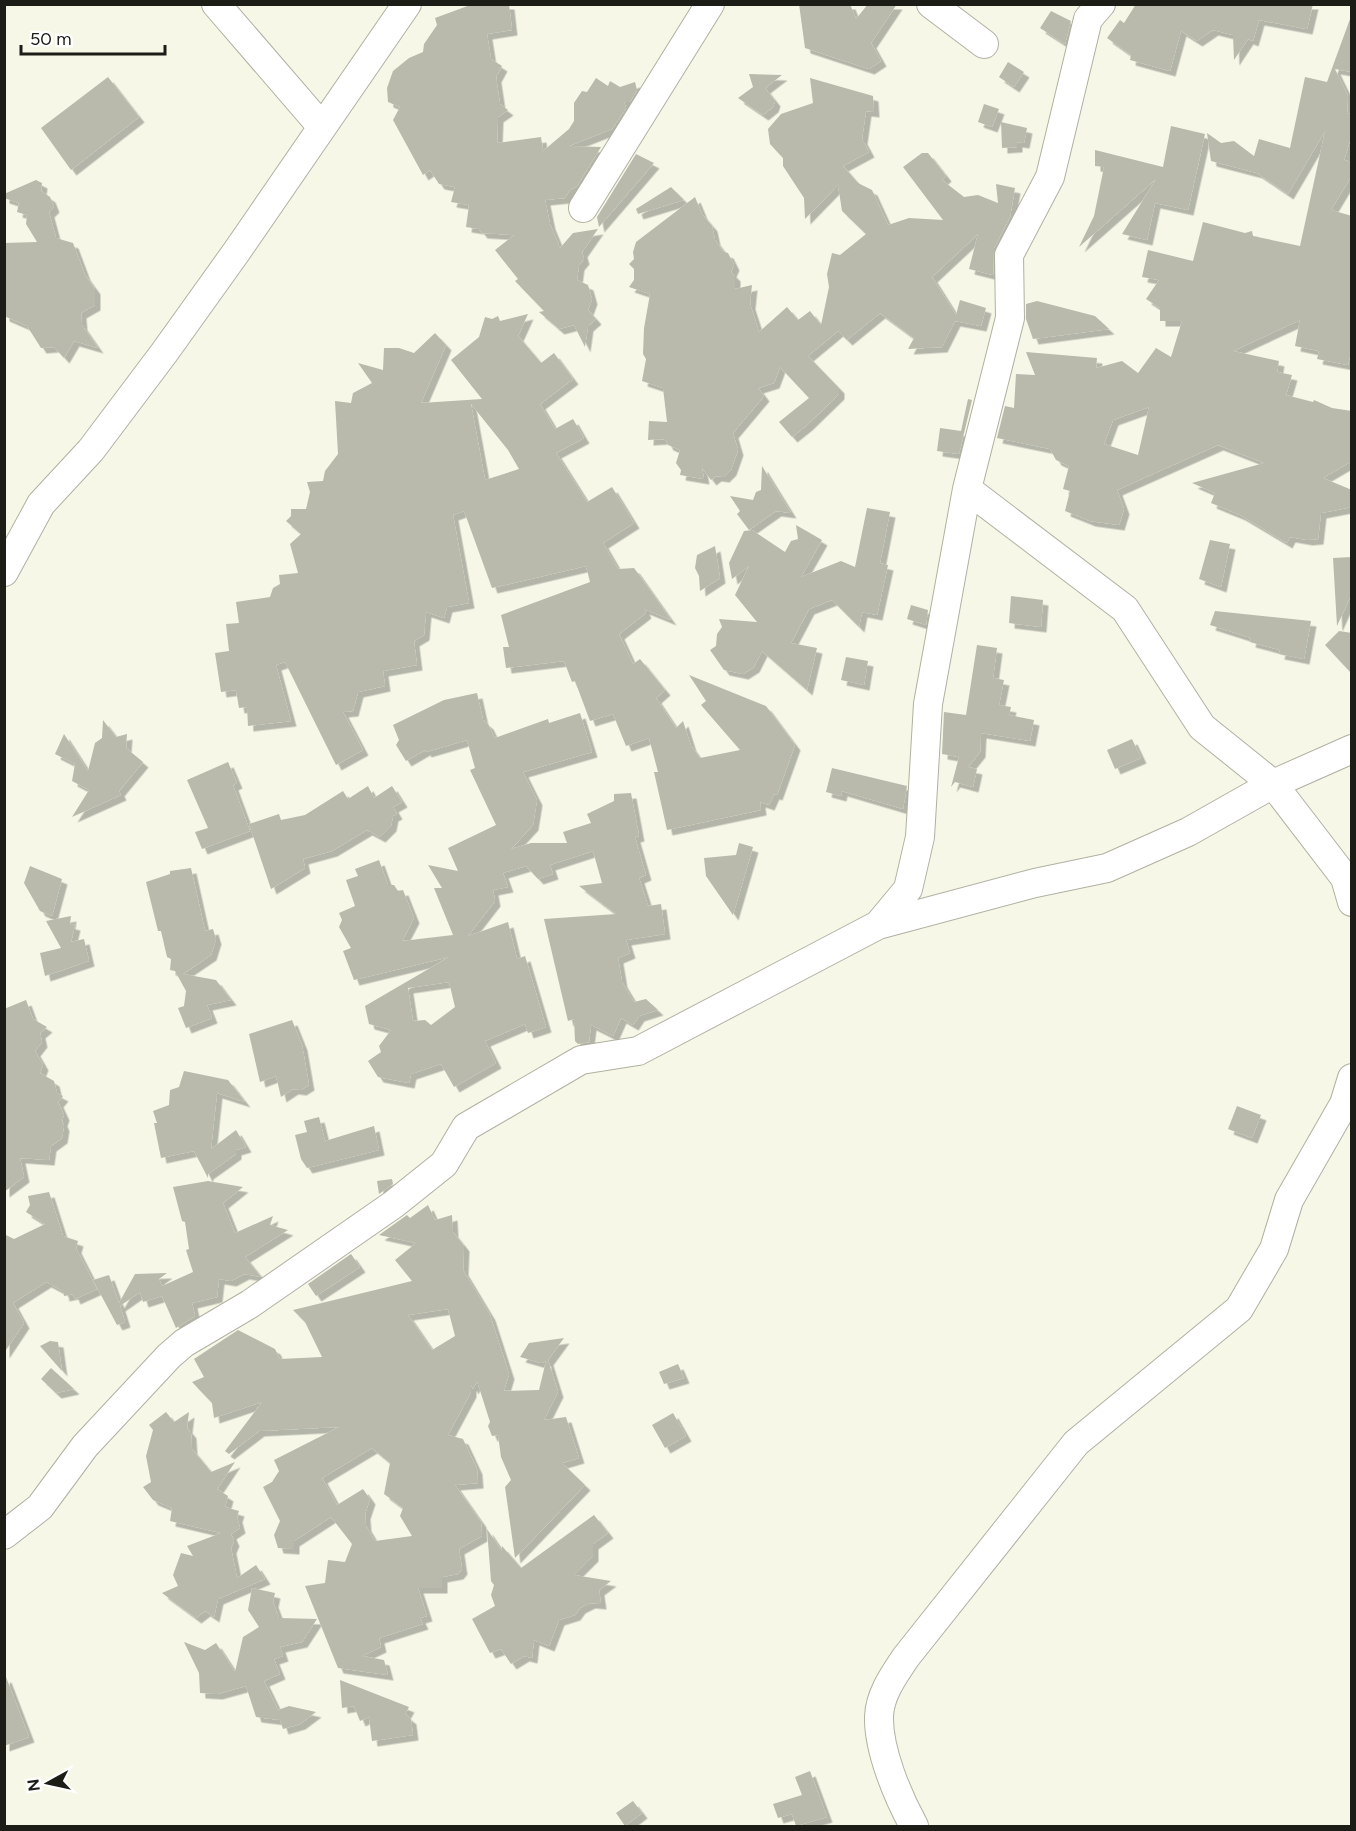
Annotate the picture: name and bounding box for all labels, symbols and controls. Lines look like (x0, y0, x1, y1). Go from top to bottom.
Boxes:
scale bar (21, 18, 165, 56)
text: 50 m (30, 28, 72, 50)
north arrow (18, 1753, 78, 1813)
text: N (23, 1778, 44, 1792)

